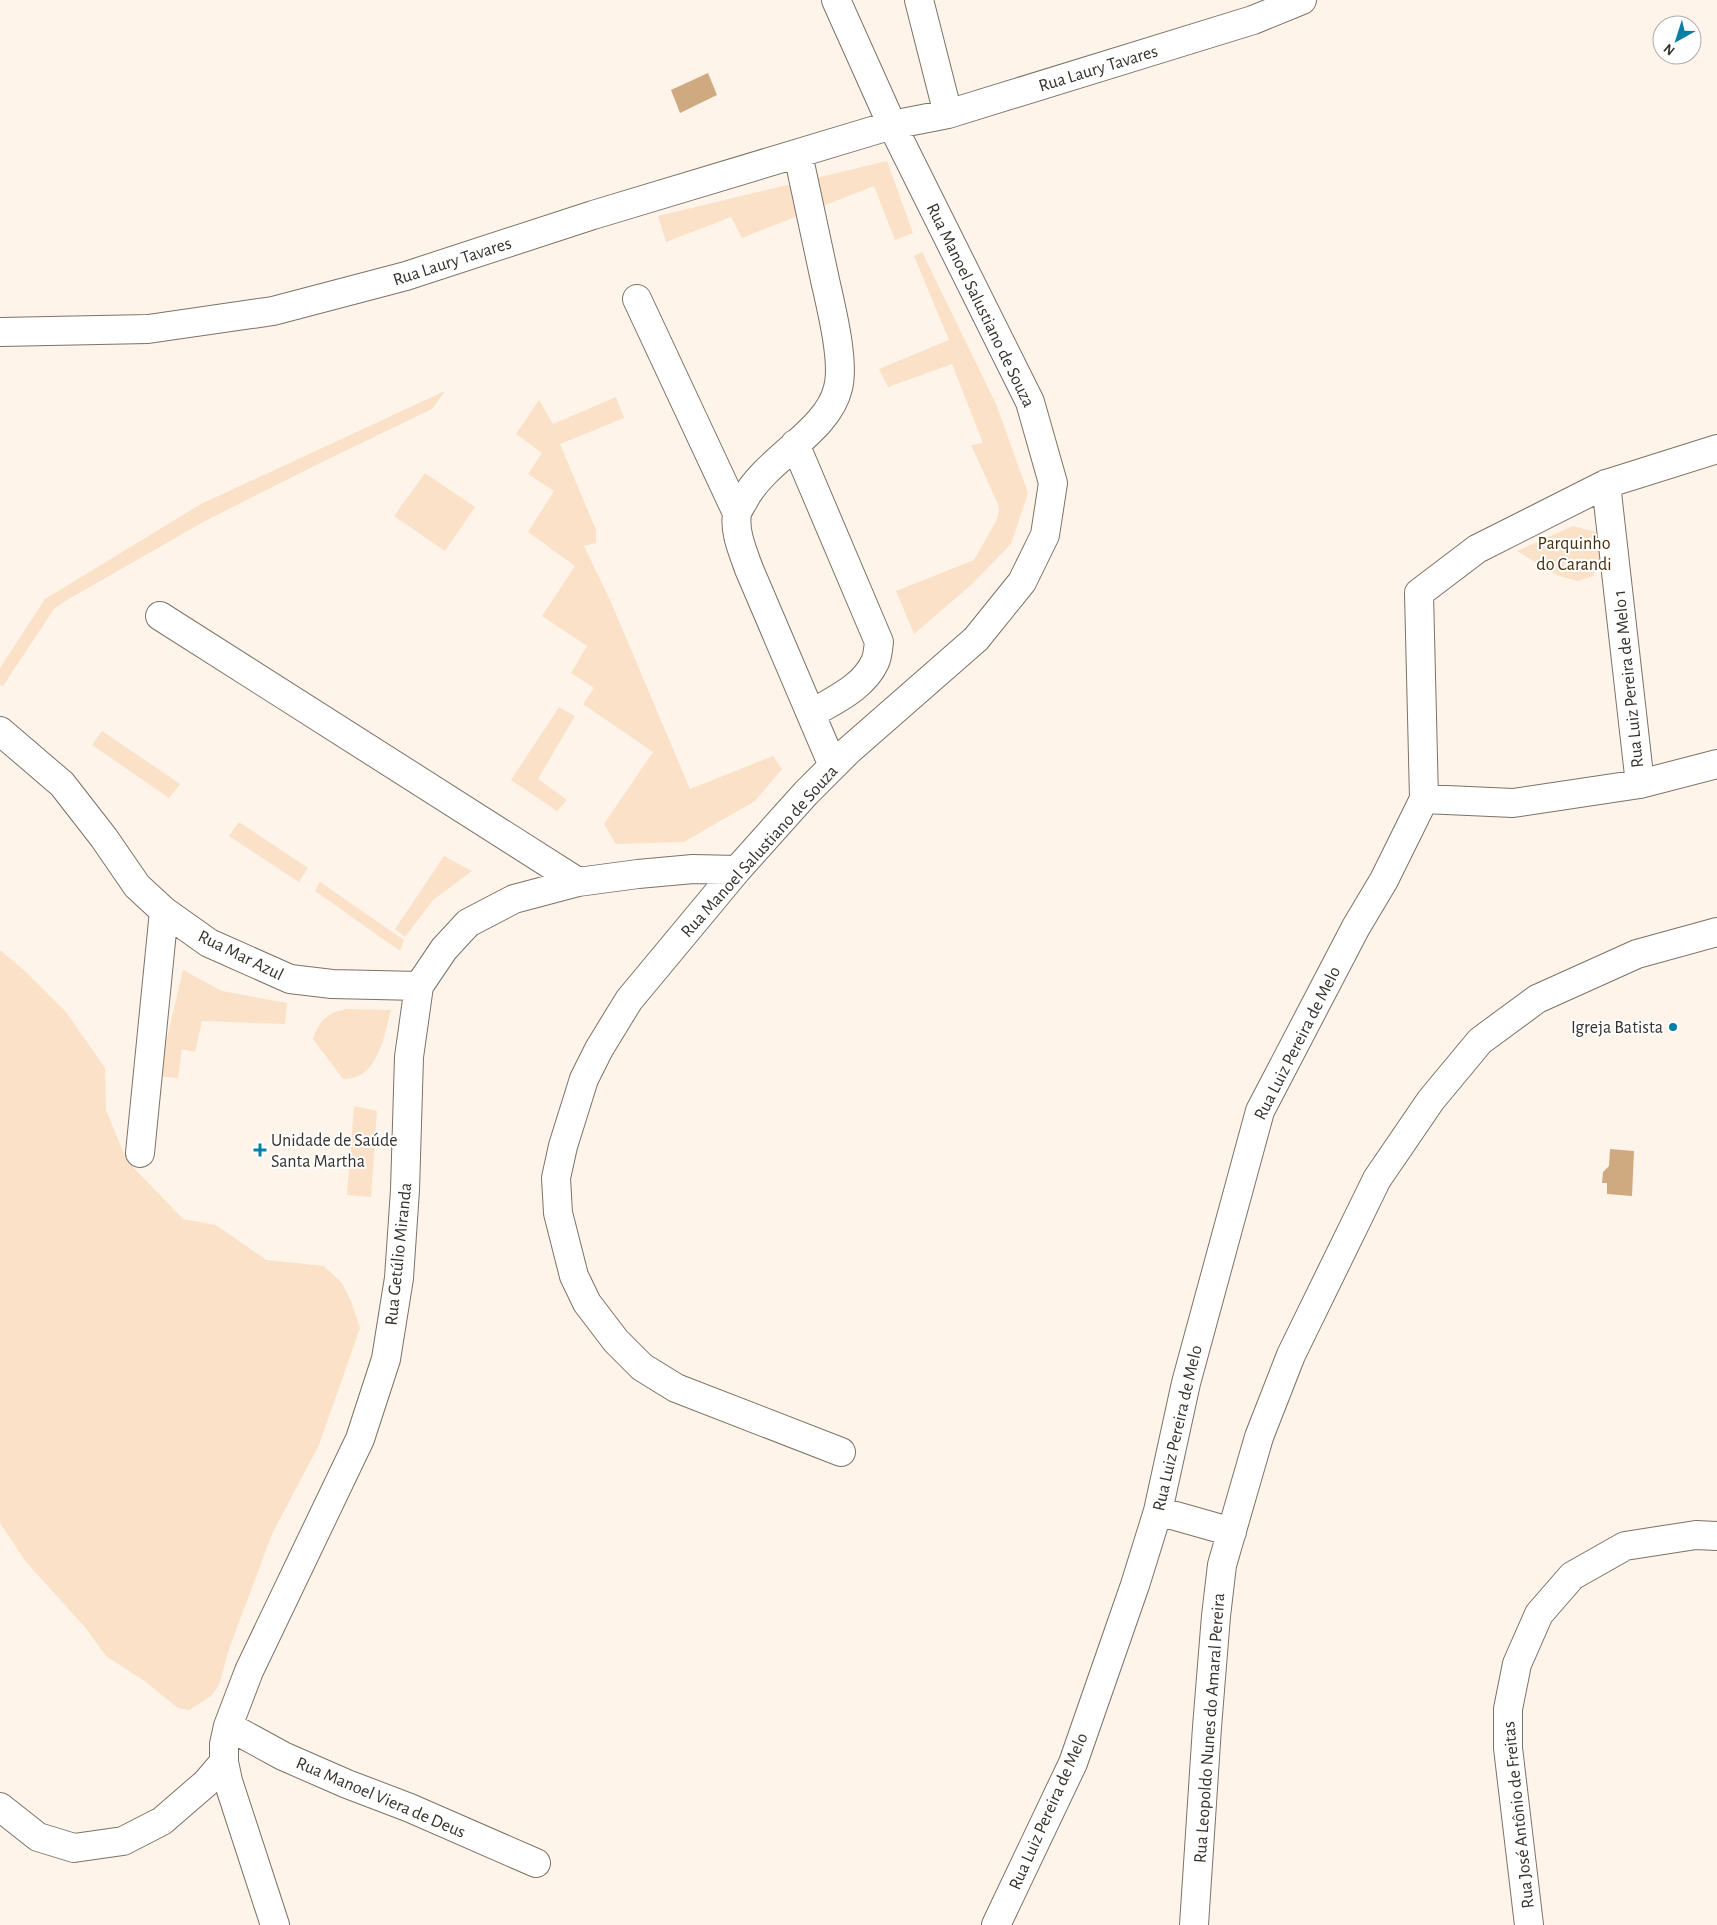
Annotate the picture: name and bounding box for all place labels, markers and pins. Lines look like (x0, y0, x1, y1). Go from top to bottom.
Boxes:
place label: Igreja Batista (1571, 1019, 1663, 1037)
marker: Igreja Batista (1667, 1021, 1679, 1033)
place label: Unidade de Saúde Santa Martha (271, 1132, 398, 1171)
marker: Unidade de Saúde Santa Martha (253, 1143, 267, 1157)

